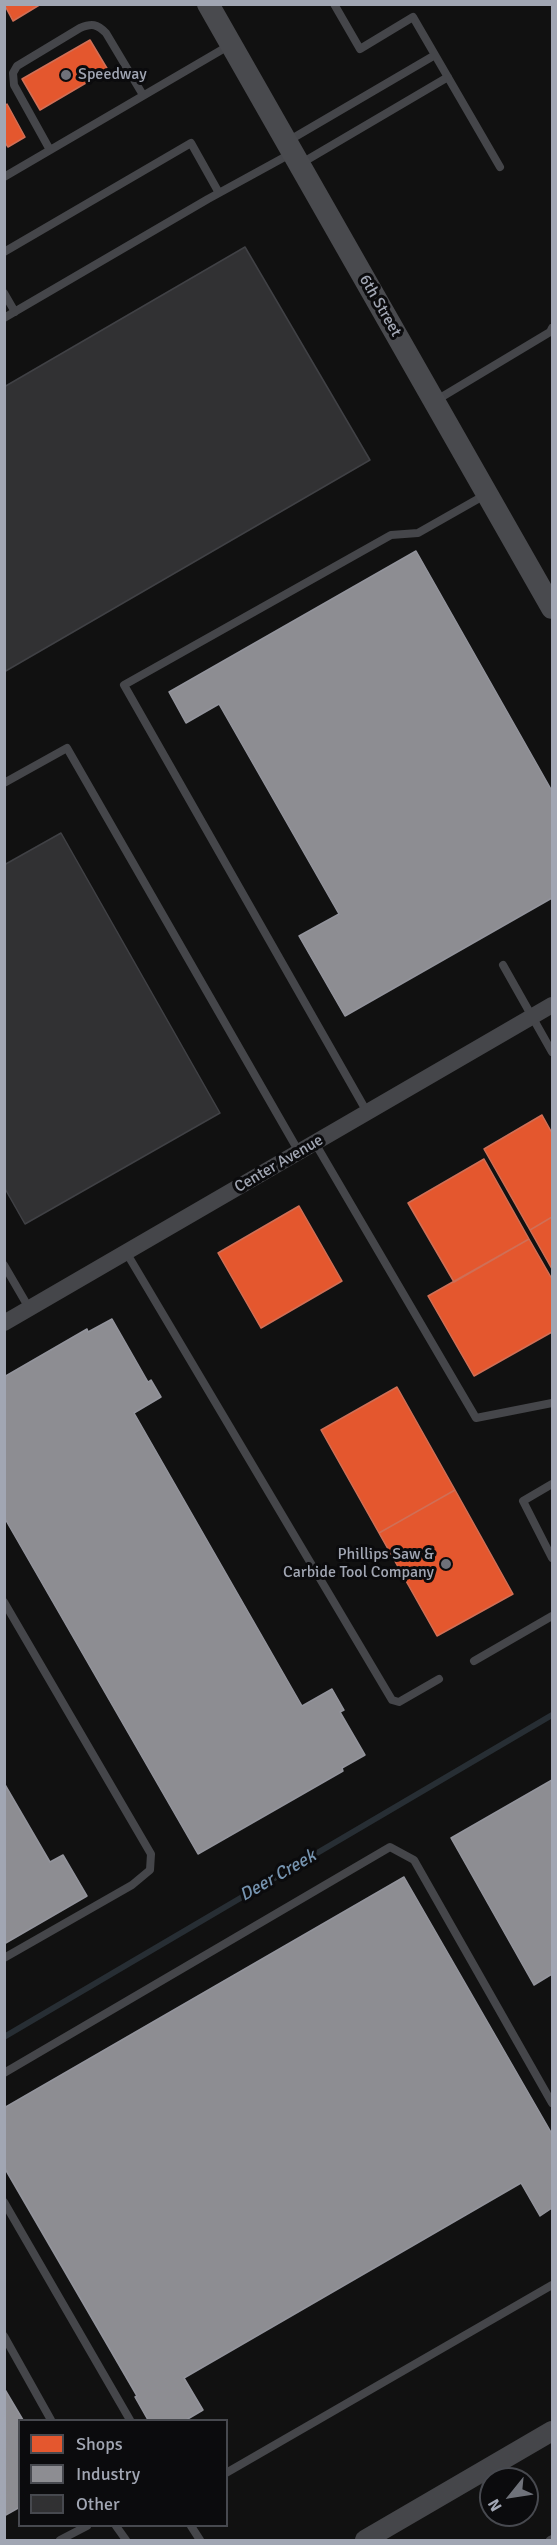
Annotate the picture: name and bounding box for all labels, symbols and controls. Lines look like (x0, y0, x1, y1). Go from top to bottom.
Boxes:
place label: Speedway (78, 65, 147, 85)
marker: Speedway (59, 68, 73, 82)
street label: 6th Street (355, 272, 405, 340)
street label: Center Avenue (231, 1131, 327, 1197)
place label: Phillips Saw & Carbide Tool Company (283, 1545, 434, 1583)
marker: Phillips Saw & Carbide Tool Company (439, 1557, 453, 1571)
water label: Deer Creek (236, 1846, 320, 1906)
legend (18, 2419, 228, 2527)
text: Shops (76, 2433, 123, 2455)
text: Industry (76, 2463, 140, 2485)
north arrow (479, 2467, 539, 2527)
text: Other (76, 2493, 120, 2515)
text: N (484, 2495, 507, 2515)

